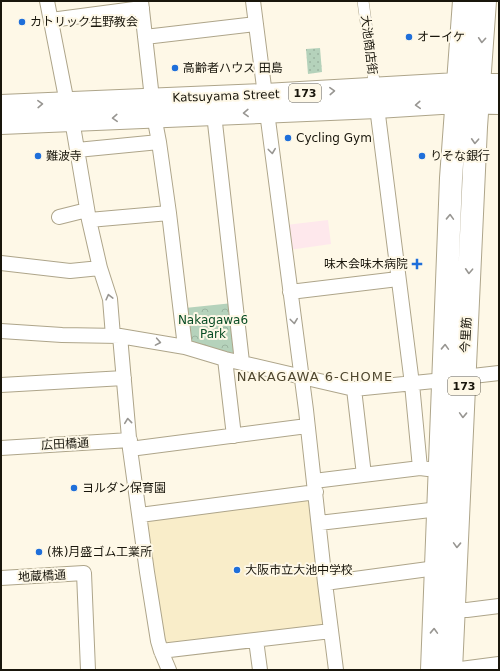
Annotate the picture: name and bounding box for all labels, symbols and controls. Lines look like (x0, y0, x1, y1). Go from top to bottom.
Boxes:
street label: 大池商店街 (358, 14, 380, 76)
place label: カトリック生野教会 (30, 15, 138, 29)
marker: カトリック生野教会 (17, 17, 27, 27)
place label: オーイケ (417, 30, 465, 44)
marker: オーイケ (404, 32, 414, 42)
one-way arrow (478, 37, 487, 43)
place label: 高齢者ハウス 田島 (183, 61, 283, 75)
marker: 高齢者ハウス 田島 (170, 63, 180, 73)
road number: 173 (289, 84, 321, 102)
street label: Katsuyama Street (172, 87, 280, 105)
one-way arrow (329, 87, 335, 96)
one-way arrow (37, 100, 43, 108)
one-way arrow (415, 100, 421, 109)
one-way arrow (243, 109, 249, 117)
one-way arrow (112, 114, 118, 122)
place label: Cycling Gym (296, 131, 372, 145)
marker: Cycling Gym (283, 133, 293, 143)
one-way arrow (471, 138, 479, 144)
one-way arrow (267, 148, 276, 154)
place label: 難波寺 (46, 149, 82, 163)
place label: りそな銀行 (430, 149, 490, 163)
marker: 難波寺 (33, 151, 43, 161)
marker: りそな銀行 (417, 151, 427, 161)
one-way arrow (446, 214, 454, 220)
place label: 味木会味木病院 (324, 257, 408, 271)
marker: 味木会味木病院 (411, 258, 423, 270)
one-way arrow (465, 268, 473, 274)
one-way arrow (105, 294, 114, 301)
park label: Nakagawa6 Park (178, 313, 248, 341)
street label: 今里筋 (458, 317, 474, 353)
one-way arrow (289, 318, 298, 324)
one-way arrow (155, 338, 161, 346)
one-way arrow (441, 344, 450, 350)
district label: NAKAGAWA 6-CHOME (237, 369, 393, 384)
road number: 173 (448, 377, 480, 395)
one-way arrow (458, 412, 467, 418)
one-way arrow (123, 418, 132, 424)
street label: 広田橋通 (41, 436, 89, 452)
place label: ヨルダン保育園 (82, 481, 166, 495)
marker: ヨルダン保育園 (69, 483, 79, 493)
one-way arrow (453, 542, 461, 548)
place label: (株)月盛ゴム工業所 (47, 545, 152, 559)
marker: (株)月盛ゴム工業所 (34, 547, 44, 557)
place label: 大阪市立大池中学校 (245, 563, 353, 577)
marker: 大阪市立大池中学校 (232, 565, 242, 575)
street label: 地蔵橋通 (18, 568, 66, 584)
one-way arrow (430, 628, 438, 634)

